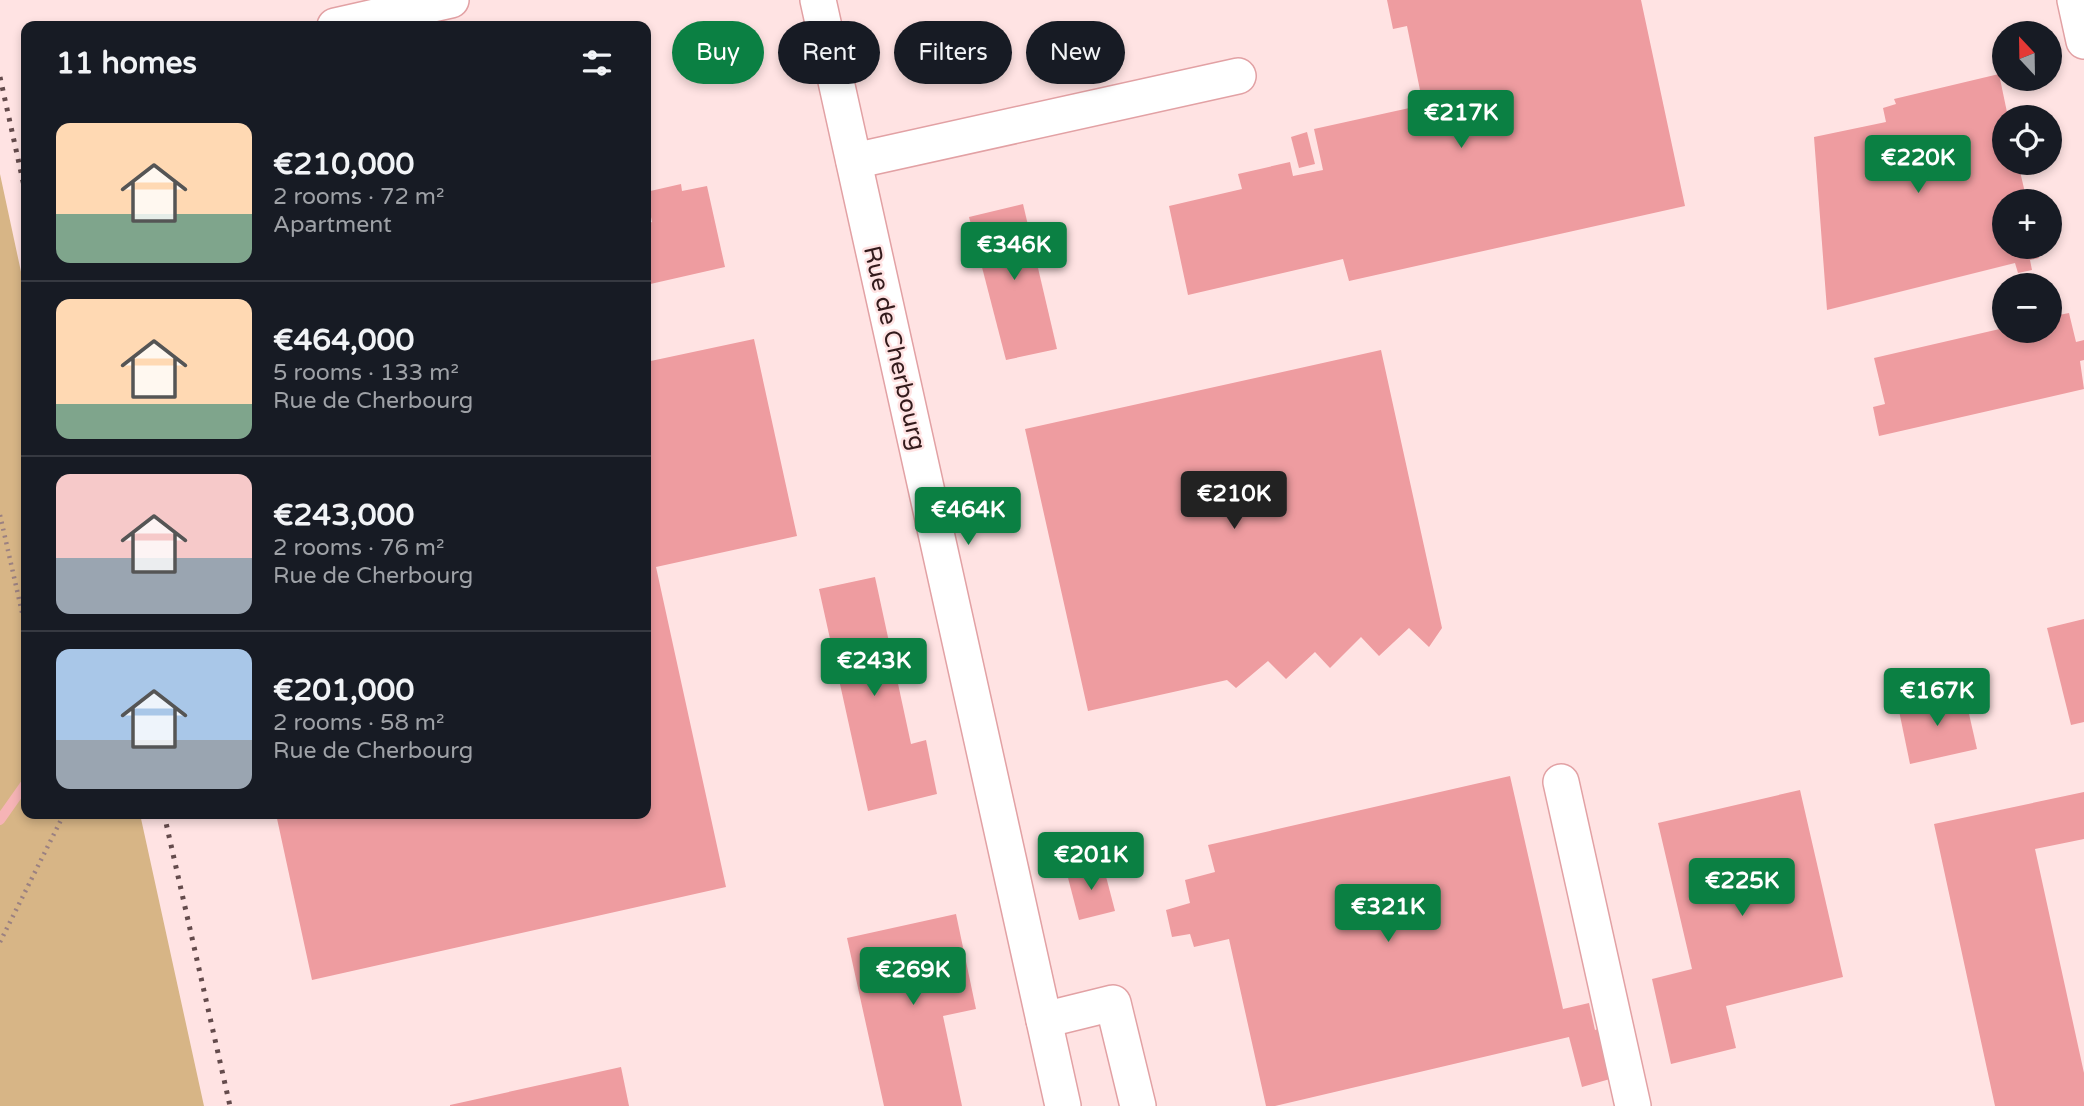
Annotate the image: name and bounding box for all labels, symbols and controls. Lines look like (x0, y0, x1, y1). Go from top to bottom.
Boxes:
chip: Buy (672, 21, 764, 84)
chip: Rent (778, 21, 880, 84)
chip: Filters (894, 21, 1012, 84)
chip: New (1026, 21, 1125, 84)
north arrow (1992, 21, 2062, 91)
map controls (1992, 21, 2062, 343)
icon: filters (578, 44, 616, 82)
text: 11 homes (56, 45, 197, 82)
pin: €217K (1412, 90, 1510, 150)
text: €217K (1424, 99, 1498, 127)
button: locate (1992, 105, 2062, 175)
pin: €220K (1869, 136, 1967, 195)
text: €220K (1881, 144, 1955, 172)
text: €210,000 (273, 146, 414, 183)
icon: home (112, 151, 196, 235)
text: 2 rooms · 72 m² (273, 183, 444, 211)
button: + (1992, 189, 2062, 259)
text: Apartment (273, 211, 392, 239)
pin: €346K (965, 222, 1063, 282)
text: €346K (977, 231, 1051, 259)
street label: Rue de Cherbourg (857, 243, 932, 453)
button: − (1992, 273, 2062, 343)
text: €464,000 (273, 322, 414, 359)
icon: home (112, 327, 196, 411)
text: 5 rooms · 133 m² (273, 359, 459, 387)
text: Rue de Cherbourg (273, 387, 473, 415)
pin: €210K (1185, 472, 1283, 531)
text: €210K (1197, 480, 1271, 508)
pin: €464K (919, 488, 1017, 547)
text: €464K (931, 496, 1005, 524)
text: €243,000 (273, 497, 414, 534)
icon: home (112, 502, 196, 586)
text: 2 rooms · 76 m² (273, 534, 444, 562)
text: Rue de Cherbourg (273, 562, 473, 590)
pin: €243K (825, 638, 923, 698)
text: €243K (837, 647, 911, 675)
pin: €167K (1888, 668, 1986, 728)
text: €201,000 (273, 672, 414, 709)
icon: home (112, 677, 196, 761)
text: €167K (1900, 677, 1974, 705)
text: 2 rooms · 58 m² (273, 709, 444, 737)
text: Rue de Cherbourg (273, 737, 473, 765)
pin: €201K (1042, 832, 1140, 892)
text: €201K (1054, 841, 1128, 869)
pin: €225K (1693, 858, 1791, 918)
text: €225K (1705, 867, 1779, 895)
pin: €321K (1339, 884, 1437, 944)
text: €321K (1351, 893, 1425, 921)
pin: €269K (864, 948, 962, 1007)
text: €269K (876, 956, 950, 984)

